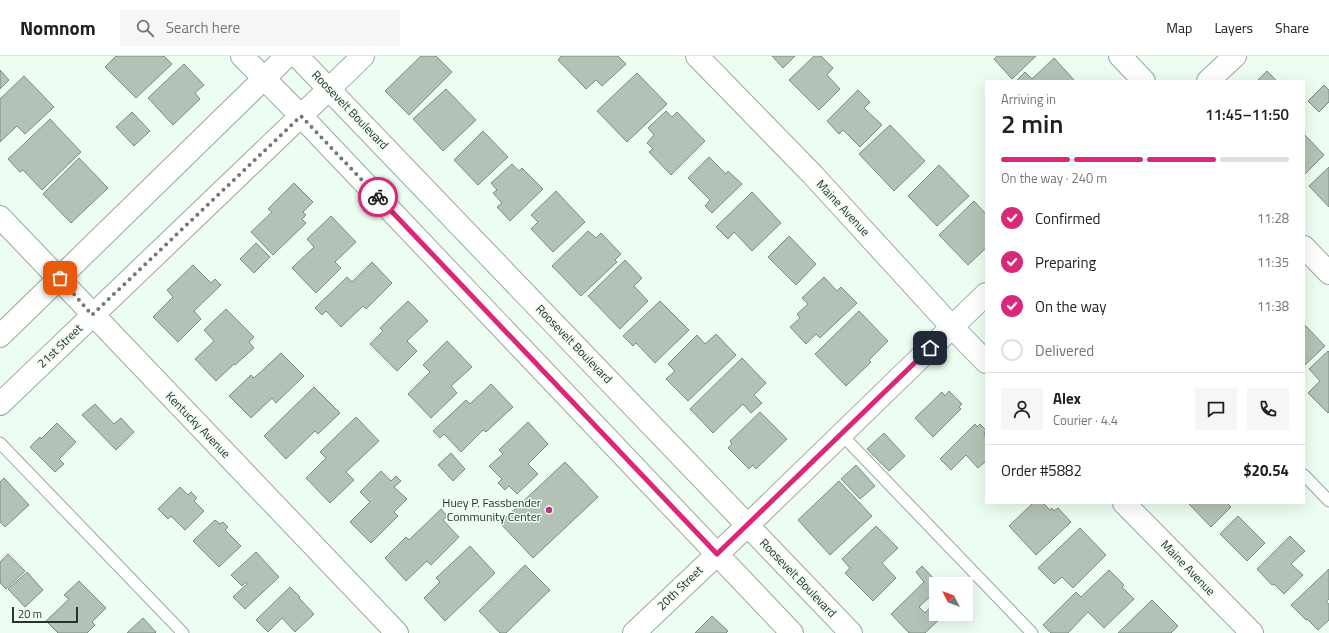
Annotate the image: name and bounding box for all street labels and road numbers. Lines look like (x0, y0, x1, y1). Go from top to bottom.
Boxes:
street label: Roosevelt Boulevard (308, 66, 393, 154)
street label: Maine Avenue (812, 175, 875, 240)
street label: Roosevelt Boulevard (532, 300, 617, 388)
street label: 21st Street (33, 319, 87, 372)
street label: Kentucky Avenue (161, 387, 235, 462)
street label: Roosevelt Boulevard (756, 534, 841, 622)
street label: Maine Avenue (1157, 535, 1220, 600)
street label: 20th Street (652, 560, 708, 615)

